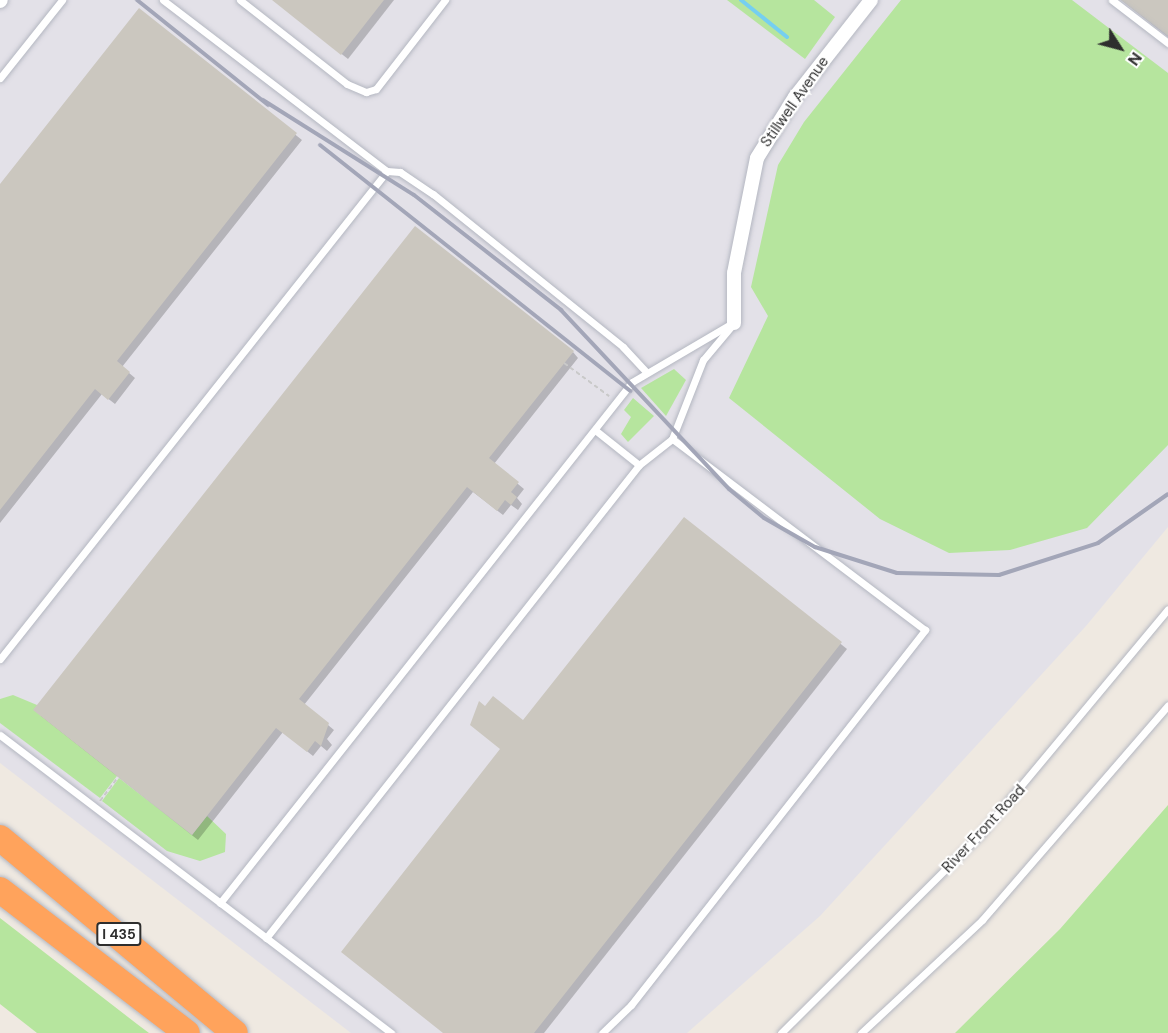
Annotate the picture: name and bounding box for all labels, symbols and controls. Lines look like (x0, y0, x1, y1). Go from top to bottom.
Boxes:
north arrow (1090, 18, 1150, 78)
text: N (1123, 48, 1147, 70)
street label: Stillwell Avenue (757, 53, 833, 151)
street label: River Front Road (939, 781, 1029, 877)
road number: I 435 (95, 923, 143, 945)

